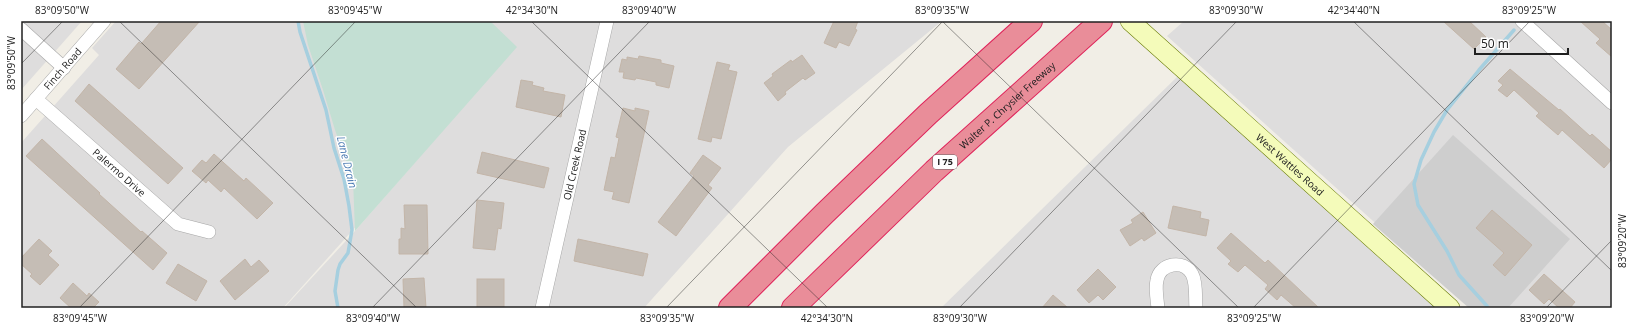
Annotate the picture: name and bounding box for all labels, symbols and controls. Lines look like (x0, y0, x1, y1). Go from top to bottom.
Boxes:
text: 83°09'50"W (35, 3, 90, 17)
text: 83°09'45"W (328, 3, 383, 17)
text: 42°34'30"N (506, 3, 558, 17)
text: 83°09'40"W (622, 3, 677, 17)
text: 83°09'35"W (915, 3, 970, 17)
text: 83°09'30"W (1209, 3, 1264, 17)
text: 42°34'40"N (1328, 3, 1380, 17)
text: 83°09'25"W (1502, 3, 1557, 17)
scale bar (1475, 30, 1568, 56)
text: 83°09'50"W (4, 35, 18, 90)
text: 50 m (1481, 35, 1509, 52)
street label: Finch Road (40, 45, 85, 92)
street label: Walter P. Chrysler Freeway (956, 58, 1059, 152)
street label: Old Creek Road (560, 128, 589, 202)
street label: West Wattles Road (1253, 130, 1327, 199)
water label: Lane Drain (334, 134, 361, 190)
street label: Palermo Drive (90, 145, 149, 200)
road number: I 75 (933, 155, 957, 169)
text: 83°09'20"W (1615, 213, 1629, 268)
text: 83°09'45"W (53, 311, 108, 325)
text: 83°09'40"W (346, 311, 401, 325)
text: 83°09'35"W (640, 311, 695, 325)
text: 42°34'30"N (801, 311, 853, 325)
text: 83°09'30"W (933, 311, 988, 325)
text: 83°09'25"W (1227, 311, 1282, 325)
text: 83°09'20"W (1520, 311, 1575, 325)

